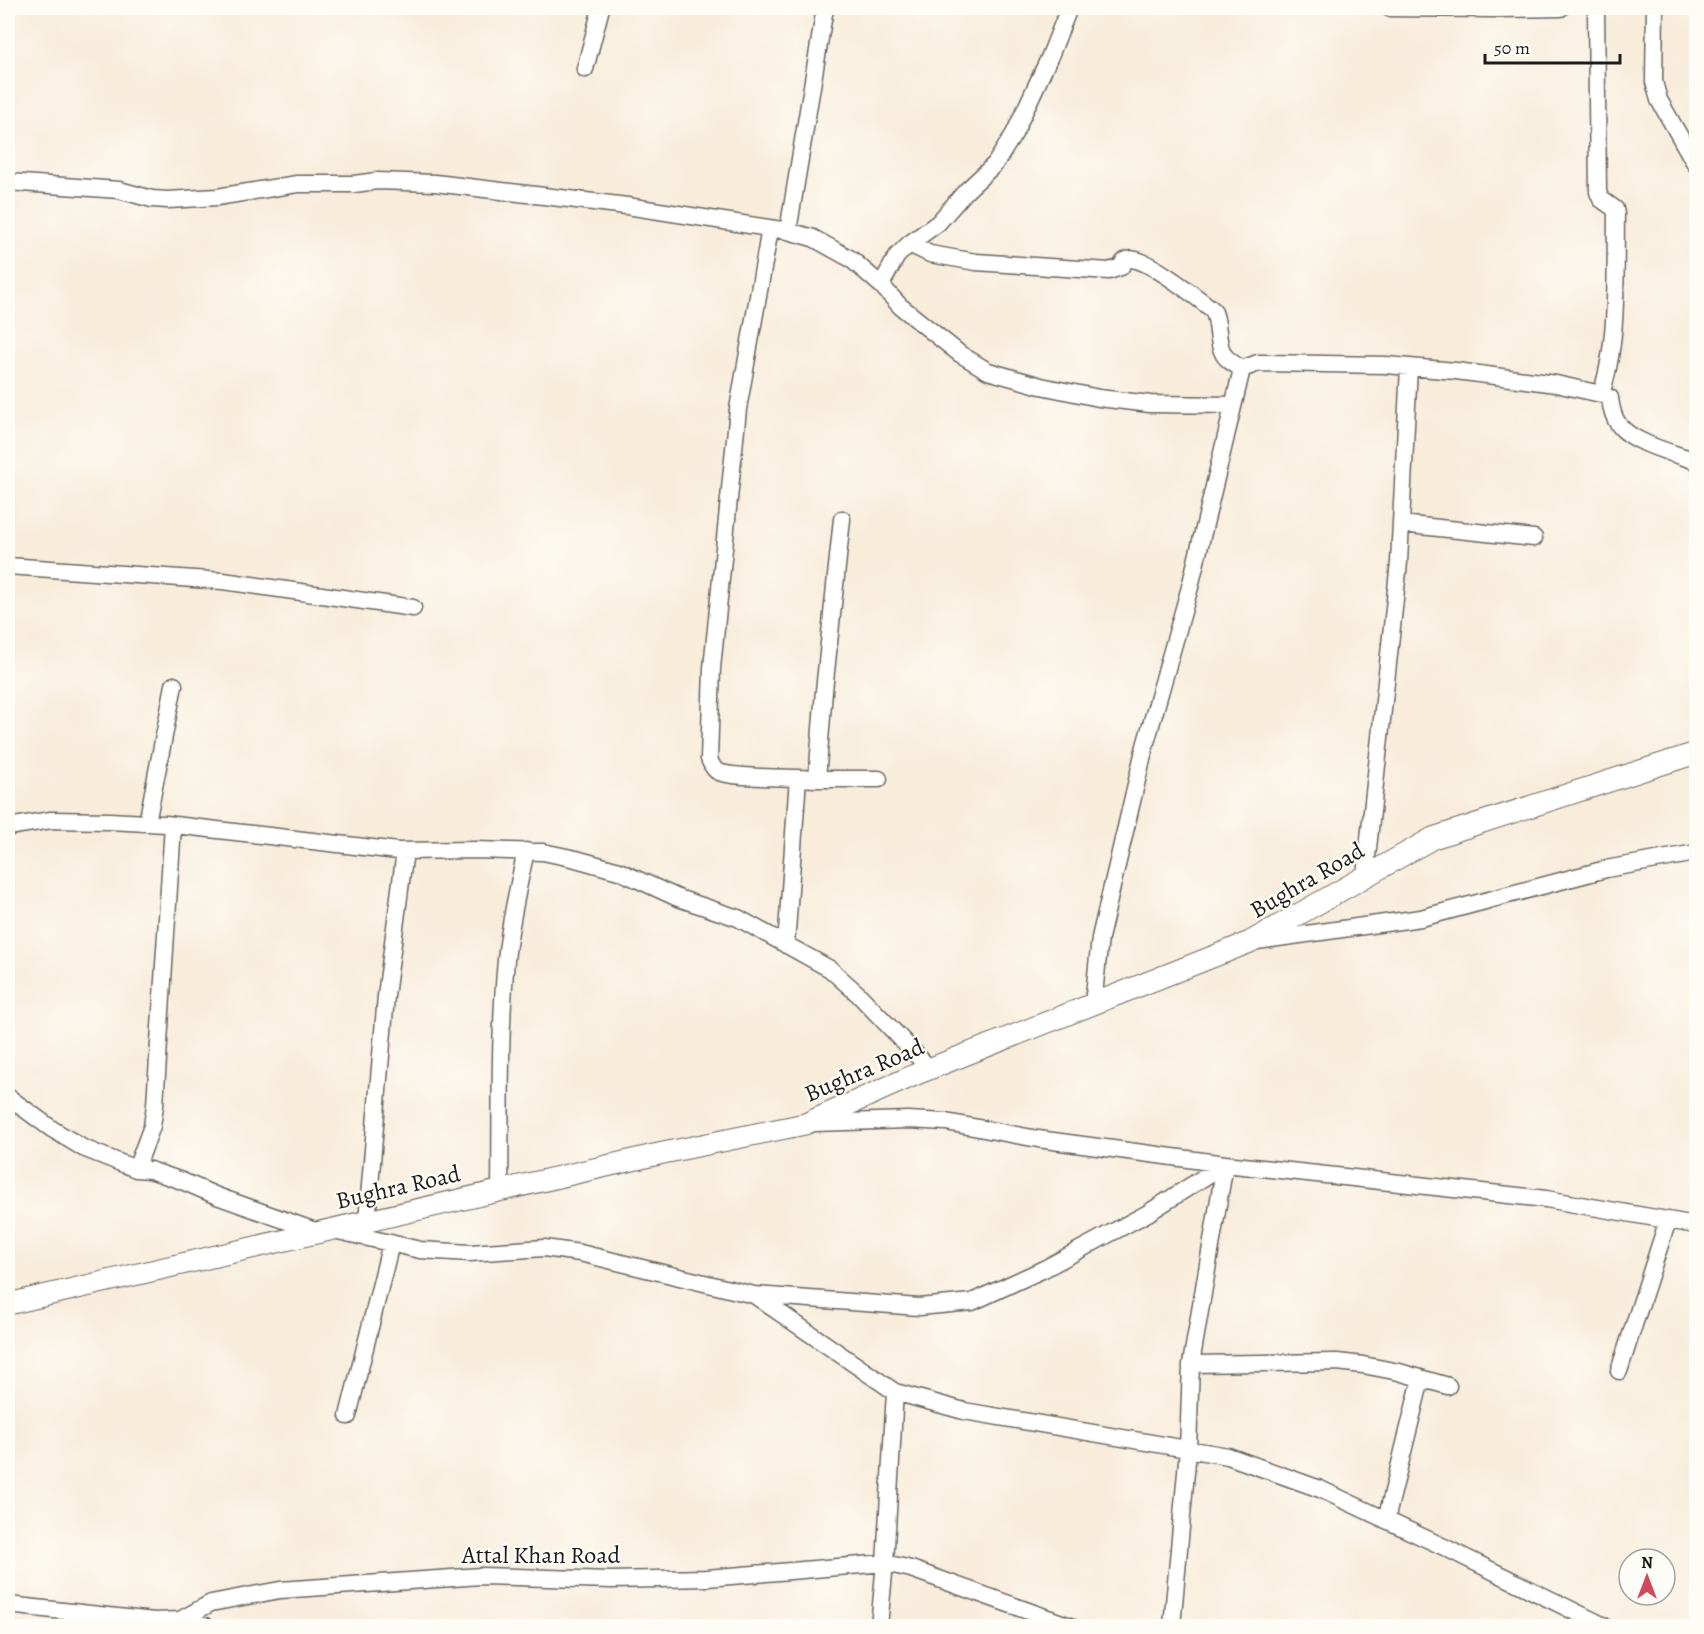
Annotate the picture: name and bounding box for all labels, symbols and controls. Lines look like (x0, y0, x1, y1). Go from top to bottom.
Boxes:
scale bar (1485, 27, 1620, 65)
text: 50 m (1494, 36, 1530, 60)
street label: Bughra Road (1244, 834, 1370, 926)
street label: Bughra Road (799, 1030, 929, 1110)
street label: Bughra Road (333, 1157, 464, 1217)
street label: Attal Khan Road (461, 1539, 620, 1571)
north arrow (1617, 1547, 1677, 1607)
text: N (1641, 1552, 1653, 1574)

